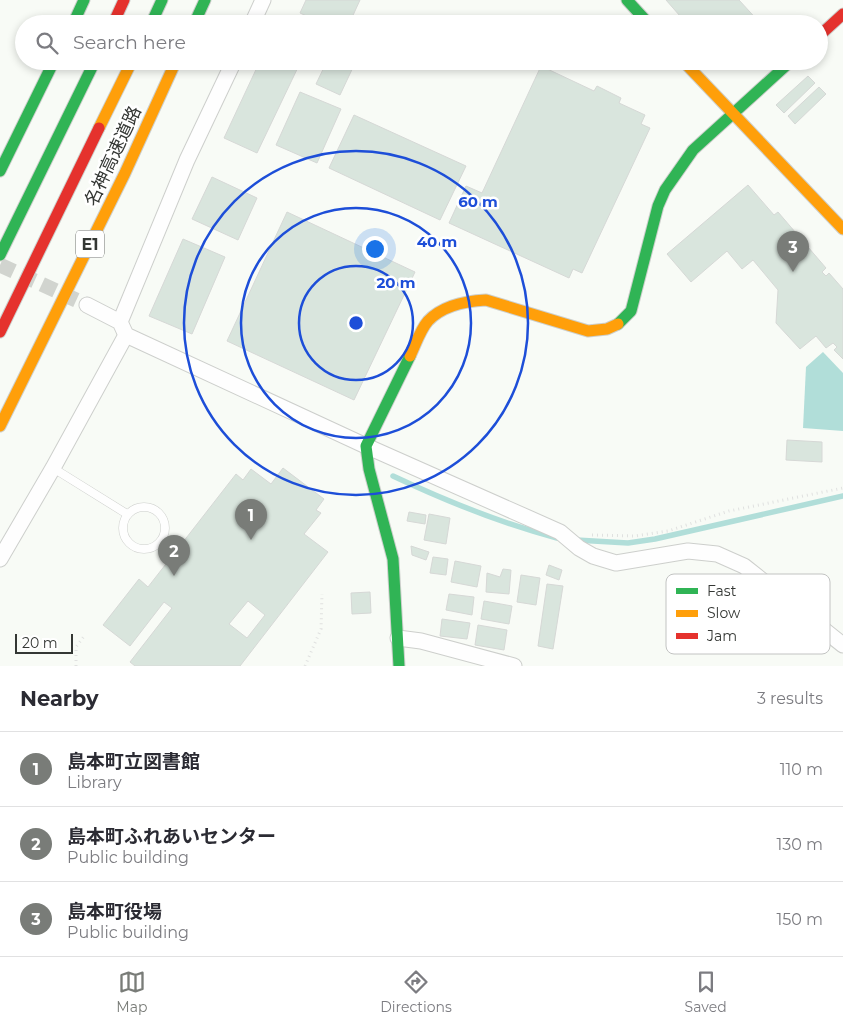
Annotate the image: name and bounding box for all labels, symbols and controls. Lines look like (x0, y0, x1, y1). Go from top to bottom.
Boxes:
search box (15, 15, 828, 70)
icon: search (33, 29, 61, 57)
text: Search here (73, 31, 186, 54)
street label: 名神高速道路 (80, 102, 146, 210)
text: 60 m (458, 192, 498, 211)
road number: E1 (76, 230, 104, 258)
pin: 3 (777, 231, 809, 272)
text: 40 m (417, 232, 457, 251)
your location (362, 236, 388, 262)
text: 20 m (376, 273, 416, 292)
centre of rings (347, 314, 365, 332)
pin: 1 (235, 499, 267, 540)
pin: 2 (158, 535, 190, 576)
legend (666, 574, 830, 654)
text: Fast (707, 582, 737, 600)
text: Slow (707, 604, 741, 622)
text: Jam (706, 627, 737, 645)
scale bar (15, 631, 72, 654)
text: 20 m (22, 634, 58, 652)
text: Nearby (20, 686, 99, 711)
text: 3 results (757, 689, 823, 708)
text: 島本町立図書館 (67, 750, 200, 773)
text: 1 (33, 760, 39, 779)
text: 110 m (780, 760, 823, 779)
text: Library (67, 773, 122, 792)
text: 島本町ふれあいセンター (67, 825, 276, 848)
text: 2 (31, 835, 41, 854)
text: 130 m (776, 835, 823, 854)
text: Public building (67, 848, 189, 867)
text: 島本町役場 (67, 900, 162, 923)
text: 3 (31, 910, 41, 929)
text: 150 m (776, 910, 823, 929)
text: Public building (67, 923, 189, 942)
tab: Map (116, 968, 147, 1016)
tab: Directions (380, 968, 452, 1016)
tab: Saved (685, 968, 727, 1016)

